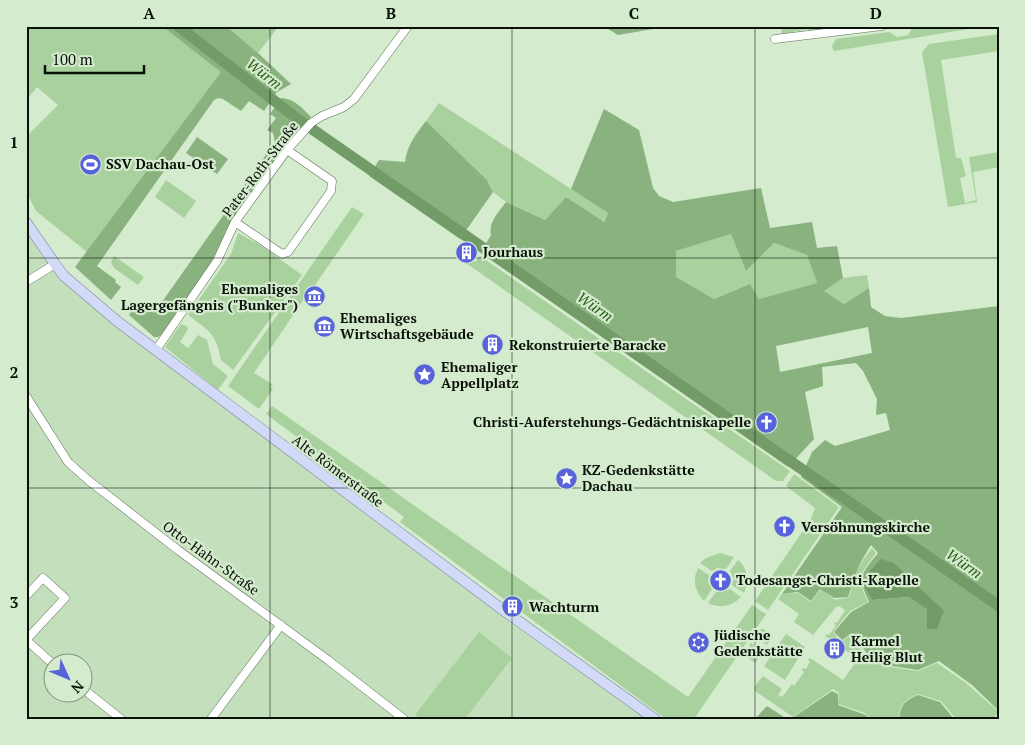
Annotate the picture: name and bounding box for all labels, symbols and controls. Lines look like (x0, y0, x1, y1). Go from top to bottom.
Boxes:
text: A (143, 2, 155, 24)
text: B (386, 2, 396, 24)
text: C (629, 2, 639, 24)
text: D (870, 2, 882, 24)
scale bar (45, 42, 144, 74)
text: 100 m (52, 49, 93, 69)
water label: Würm (243, 53, 286, 93)
street label: Pater-Roth-Straße (217, 117, 302, 220)
text: 1 (9, 131, 19, 153)
sports icon: SSV Dachau-Ost (78, 152, 102, 176)
place label: SSV Dachau-Ost (106, 154, 214, 173)
building icon: Jourhaus (455, 240, 479, 264)
place label: Jourhaus (483, 242, 543, 261)
place label: Ehemaliges Lagergefängnis ("Bunker") (121, 279, 298, 314)
museum icon: Ehemaliges Lagergefängnis ("Bunker") (302, 285, 326, 309)
water label: Würm (574, 287, 618, 326)
place label: Ehemaliges Wirtschaftsgebäude (340, 308, 474, 343)
museum icon: Ehemaliges Wirtschaftsgebäude (312, 314, 336, 338)
building icon: Rekonstruierte Baracke (481, 333, 505, 357)
place label: Rekonstruierte Baracke (509, 335, 666, 354)
place label: Ehemaliger Appellplatz (441, 357, 519, 392)
text: 2 (9, 361, 19, 383)
place icon: Ehemaliger Appellplatz (413, 363, 437, 387)
church icon: Christi-Auferstehungs-Gedächtniskapelle (755, 410, 779, 434)
place label: Christi-Auferstehungs-Gedächtniskapelle (473, 412, 751, 431)
street label: Alte Römerstraße (289, 430, 388, 511)
place label: KZ-Gedenkstätte Dachau (582, 460, 695, 495)
place icon: KZ-Gedenkstätte Dachau (554, 466, 578, 490)
church icon: Versöhnungskirche (773, 515, 797, 539)
street label: Otto-Hahn-Straße (159, 516, 264, 599)
place label: Versöhnungskirche (801, 517, 931, 536)
water label: Würm (943, 544, 987, 583)
church icon: Todesangst-Christi-Kapelle (708, 568, 732, 592)
place label: Todesangst-Christi-Kapelle (736, 570, 919, 589)
text: 3 (9, 591, 19, 613)
building icon: Wachturm (501, 595, 525, 619)
place label: Wachturm (529, 597, 599, 616)
place label: Jüdische Gedenkstätte (714, 625, 803, 660)
synagogue icon: Jüdische Gedenkstätte (686, 631, 710, 655)
place label: Karmel Heilig Blut (851, 631, 923, 666)
building icon: Karmel Heilig Blut (823, 637, 847, 661)
north arrow (42, 652, 92, 702)
text: N (67, 677, 88, 698)

